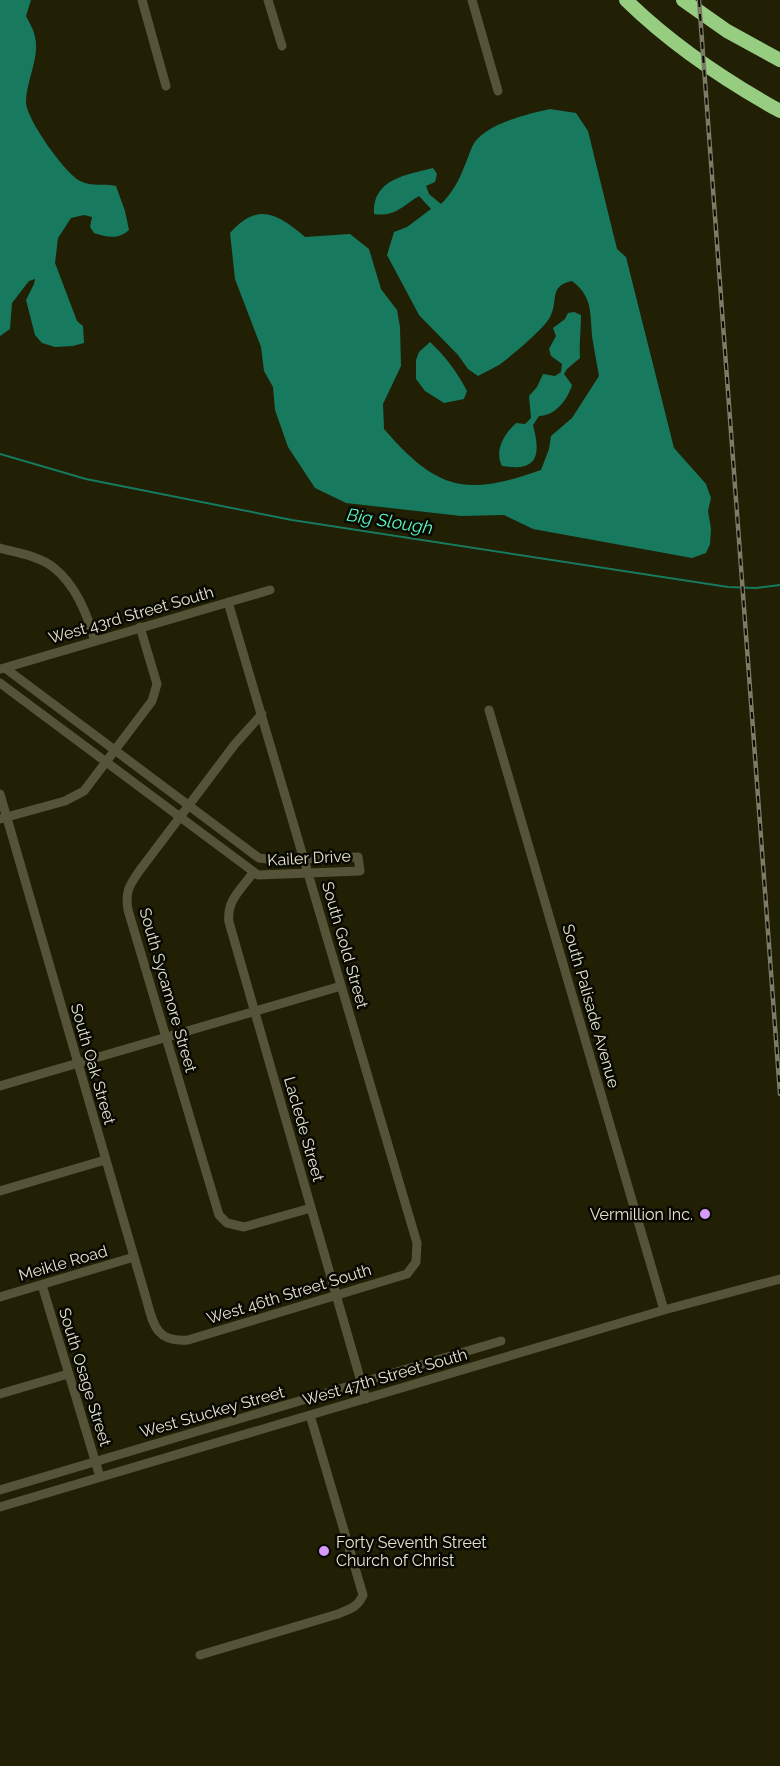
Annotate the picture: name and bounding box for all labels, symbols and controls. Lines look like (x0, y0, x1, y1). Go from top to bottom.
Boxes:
water label: Big Slough (345, 504, 435, 538)
street label: West 43rd Street South (46, 582, 216, 648)
street label: Kailer Drive (267, 846, 351, 870)
street label: South Gold Street (318, 879, 372, 1011)
street label: South Sycamore Street (135, 906, 201, 1075)
street label: South Palisade Avenue (559, 922, 623, 1090)
street label: South Oak Street (67, 1001, 120, 1127)
street label: Laclede Street (280, 1074, 328, 1184)
place label: Vermillion Inc. (590, 1205, 693, 1224)
marker: Vermillion Inc. (698, 1207, 712, 1221)
street label: Meikle Road (16, 1241, 110, 1285)
street label: West 46th Street South (204, 1260, 374, 1328)
street label: South Osage Street (55, 1306, 115, 1449)
street label: West 47th Street South (301, 1344, 469, 1410)
street label: West Stuckey Street (138, 1382, 287, 1442)
place label: Forty Seventh Street Church of Christ (336, 1533, 487, 1570)
marker: Forty Seventh Street Church of Christ (317, 1544, 331, 1558)

